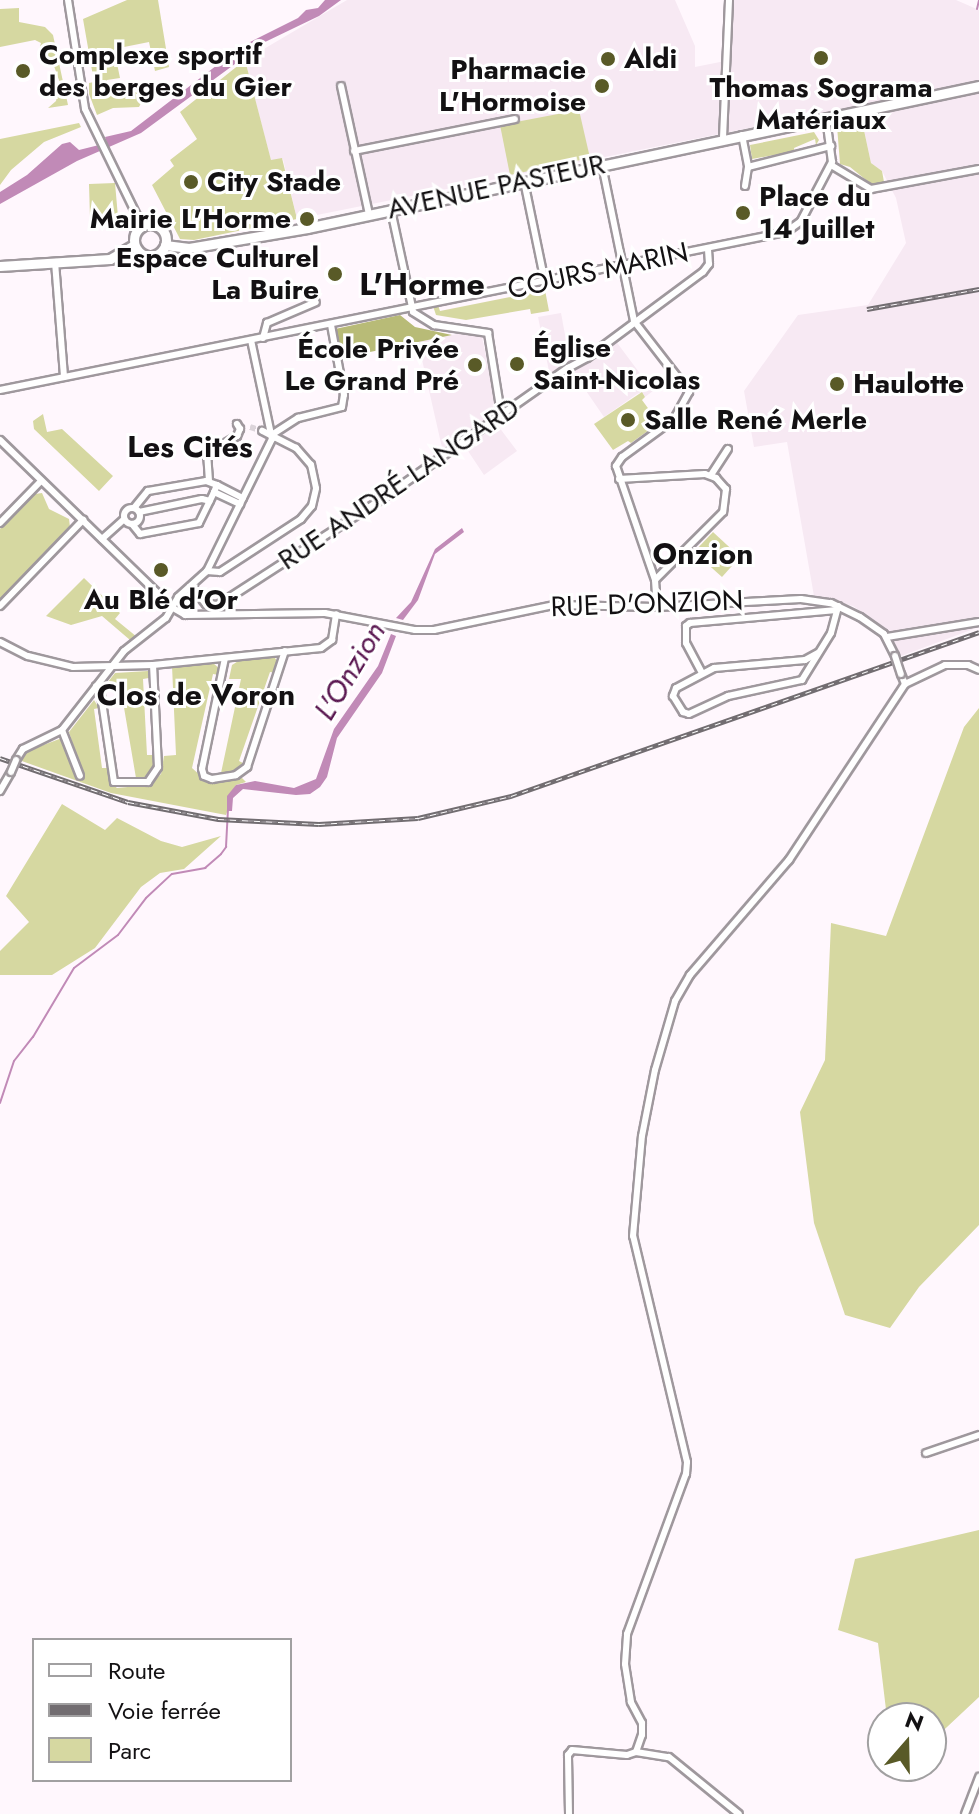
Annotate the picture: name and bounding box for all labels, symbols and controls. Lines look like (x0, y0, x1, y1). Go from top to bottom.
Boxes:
place label: Complexe sportif des berges du Gier (39, 38, 292, 104)
place label: Aldi (624, 42, 677, 76)
marker: Thomas Sograma Matériaux (812, 49, 830, 67)
marker: Aldi (599, 50, 617, 68)
place label: Pharmacie L'Hormoise (439, 53, 586, 119)
marker: Complexe sportif des berges du Gier (14, 62, 32, 80)
place label: Thomas Sograma Matériaux (709, 71, 933, 137)
marker: Pharmacie L'Hormoise (593, 77, 611, 95)
street label: AVENUE PASTEUR (384, 148, 608, 226)
place label: City Stade (207, 165, 341, 199)
marker: City Stade (182, 173, 200, 191)
place label: Place du 14 Juillet (759, 180, 874, 246)
place label: Mairie L'Horme (90, 202, 291, 236)
marker: Place du 14 Juillet (734, 204, 752, 222)
marker: Mairie L'Horme (298, 210, 316, 228)
street label: COURS MARIN (505, 235, 691, 307)
place label: Espace Culturel La Buire (116, 241, 319, 307)
marker: Espace Culturel La Buire (326, 265, 344, 283)
district label: L'Horme (359, 265, 485, 303)
place label: Église Saint-Nicolas (533, 331, 700, 397)
place label: École Privée Le Grand Pré (285, 332, 459, 398)
marker: Église Saint-Nicolas (508, 355, 526, 373)
marker: École Privée Le Grand Pré (466, 356, 484, 374)
place label: Haulotte (853, 367, 964, 401)
marker: Haulotte (828, 375, 846, 393)
street label: RUE ANDRÉ LANGARD (272, 391, 526, 577)
place label: Salle René Merle (644, 403, 867, 437)
marker: Salle René Merle (619, 411, 637, 429)
district label: Les Cités (127, 429, 253, 465)
district label: Onzion (653, 536, 753, 572)
marker: Au Blé d'Or (152, 561, 170, 579)
place label: Au Blé d'Or (84, 583, 238, 617)
street label: RUE D'ONZION (550, 584, 744, 624)
water label: L'Onzion (307, 615, 393, 727)
district label: Clos de Voron (97, 677, 295, 713)
legend (32, 1638, 292, 1782)
text: Route (108, 1653, 165, 1688)
text: Voie ferrée (108, 1693, 221, 1728)
north arrow (867, 1702, 947, 1782)
text: N (901, 1703, 928, 1739)
text: Parc (108, 1733, 151, 1768)

